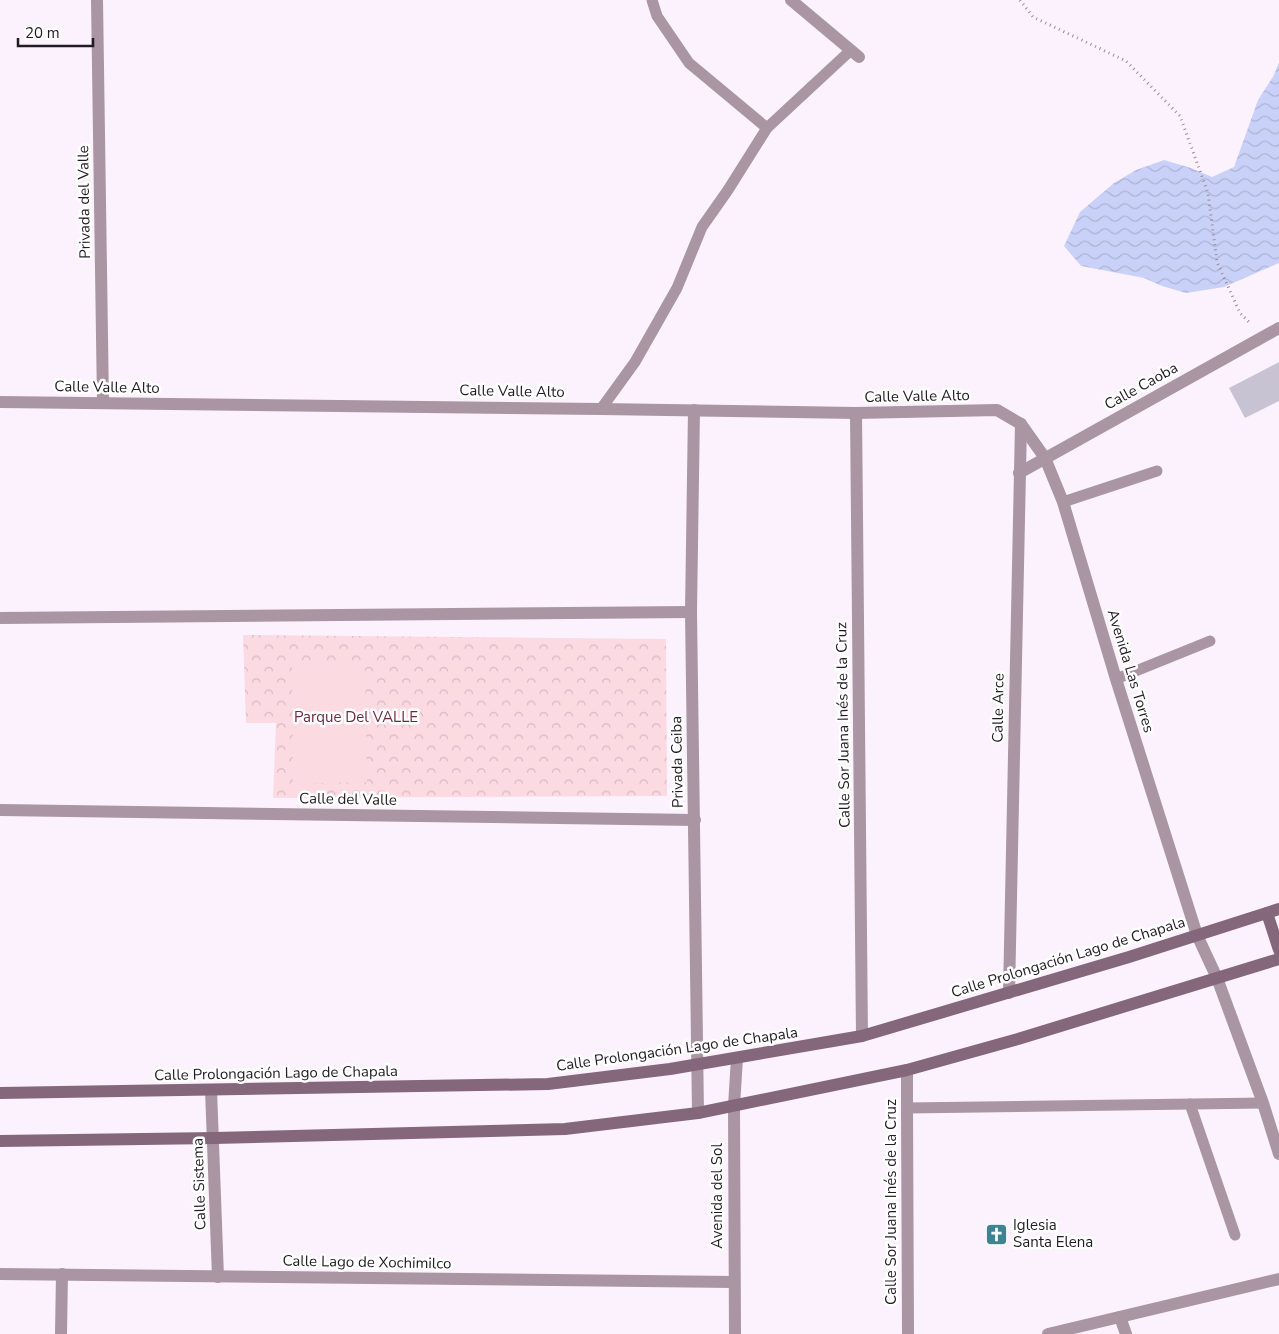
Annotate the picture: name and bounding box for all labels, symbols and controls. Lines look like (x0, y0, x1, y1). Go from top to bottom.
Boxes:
scale bar (18, 15, 92, 47)
text: 20 m (25, 23, 60, 43)
street label: Privada del Valle (73, 145, 95, 259)
street label: Calle Caoba (1101, 358, 1181, 414)
street label: Calle Valle Alto (54, 376, 160, 398)
street label: Calle Valle Alto (459, 380, 565, 402)
street label: Calle Valle Alto (864, 385, 970, 407)
street label: Avenida Las Torres (1103, 607, 1159, 735)
street label: Calle Sor Juana Inés de la Cruz (831, 622, 855, 828)
street label: Calle Arce (987, 673, 1009, 743)
park label: Parque Del VALLE (294, 707, 418, 727)
street label: Privada Ceiba (666, 716, 688, 808)
street label: Calle del Valle (299, 788, 397, 810)
street label: Calle Prolongación Lago de Chapala (948, 912, 1188, 1002)
street label: Calle Prolongación Lago de Chapala (555, 1022, 799, 1076)
street label: Calle Prolongación Lago de Chapala (154, 1061, 398, 1085)
street label: Calle Sor Juana Inés de la Cruz (881, 1099, 901, 1305)
street label: Calle Sistema (187, 1138, 211, 1230)
street label: Avenida del Sol (707, 1143, 727, 1249)
place label: Iglesia Santa Elena (1013, 1215, 1093, 1252)
church icon: Iglesia Santa Elena (985, 1222, 1009, 1246)
street label: Calle Lago de Xochimilco (282, 1251, 452, 1273)

